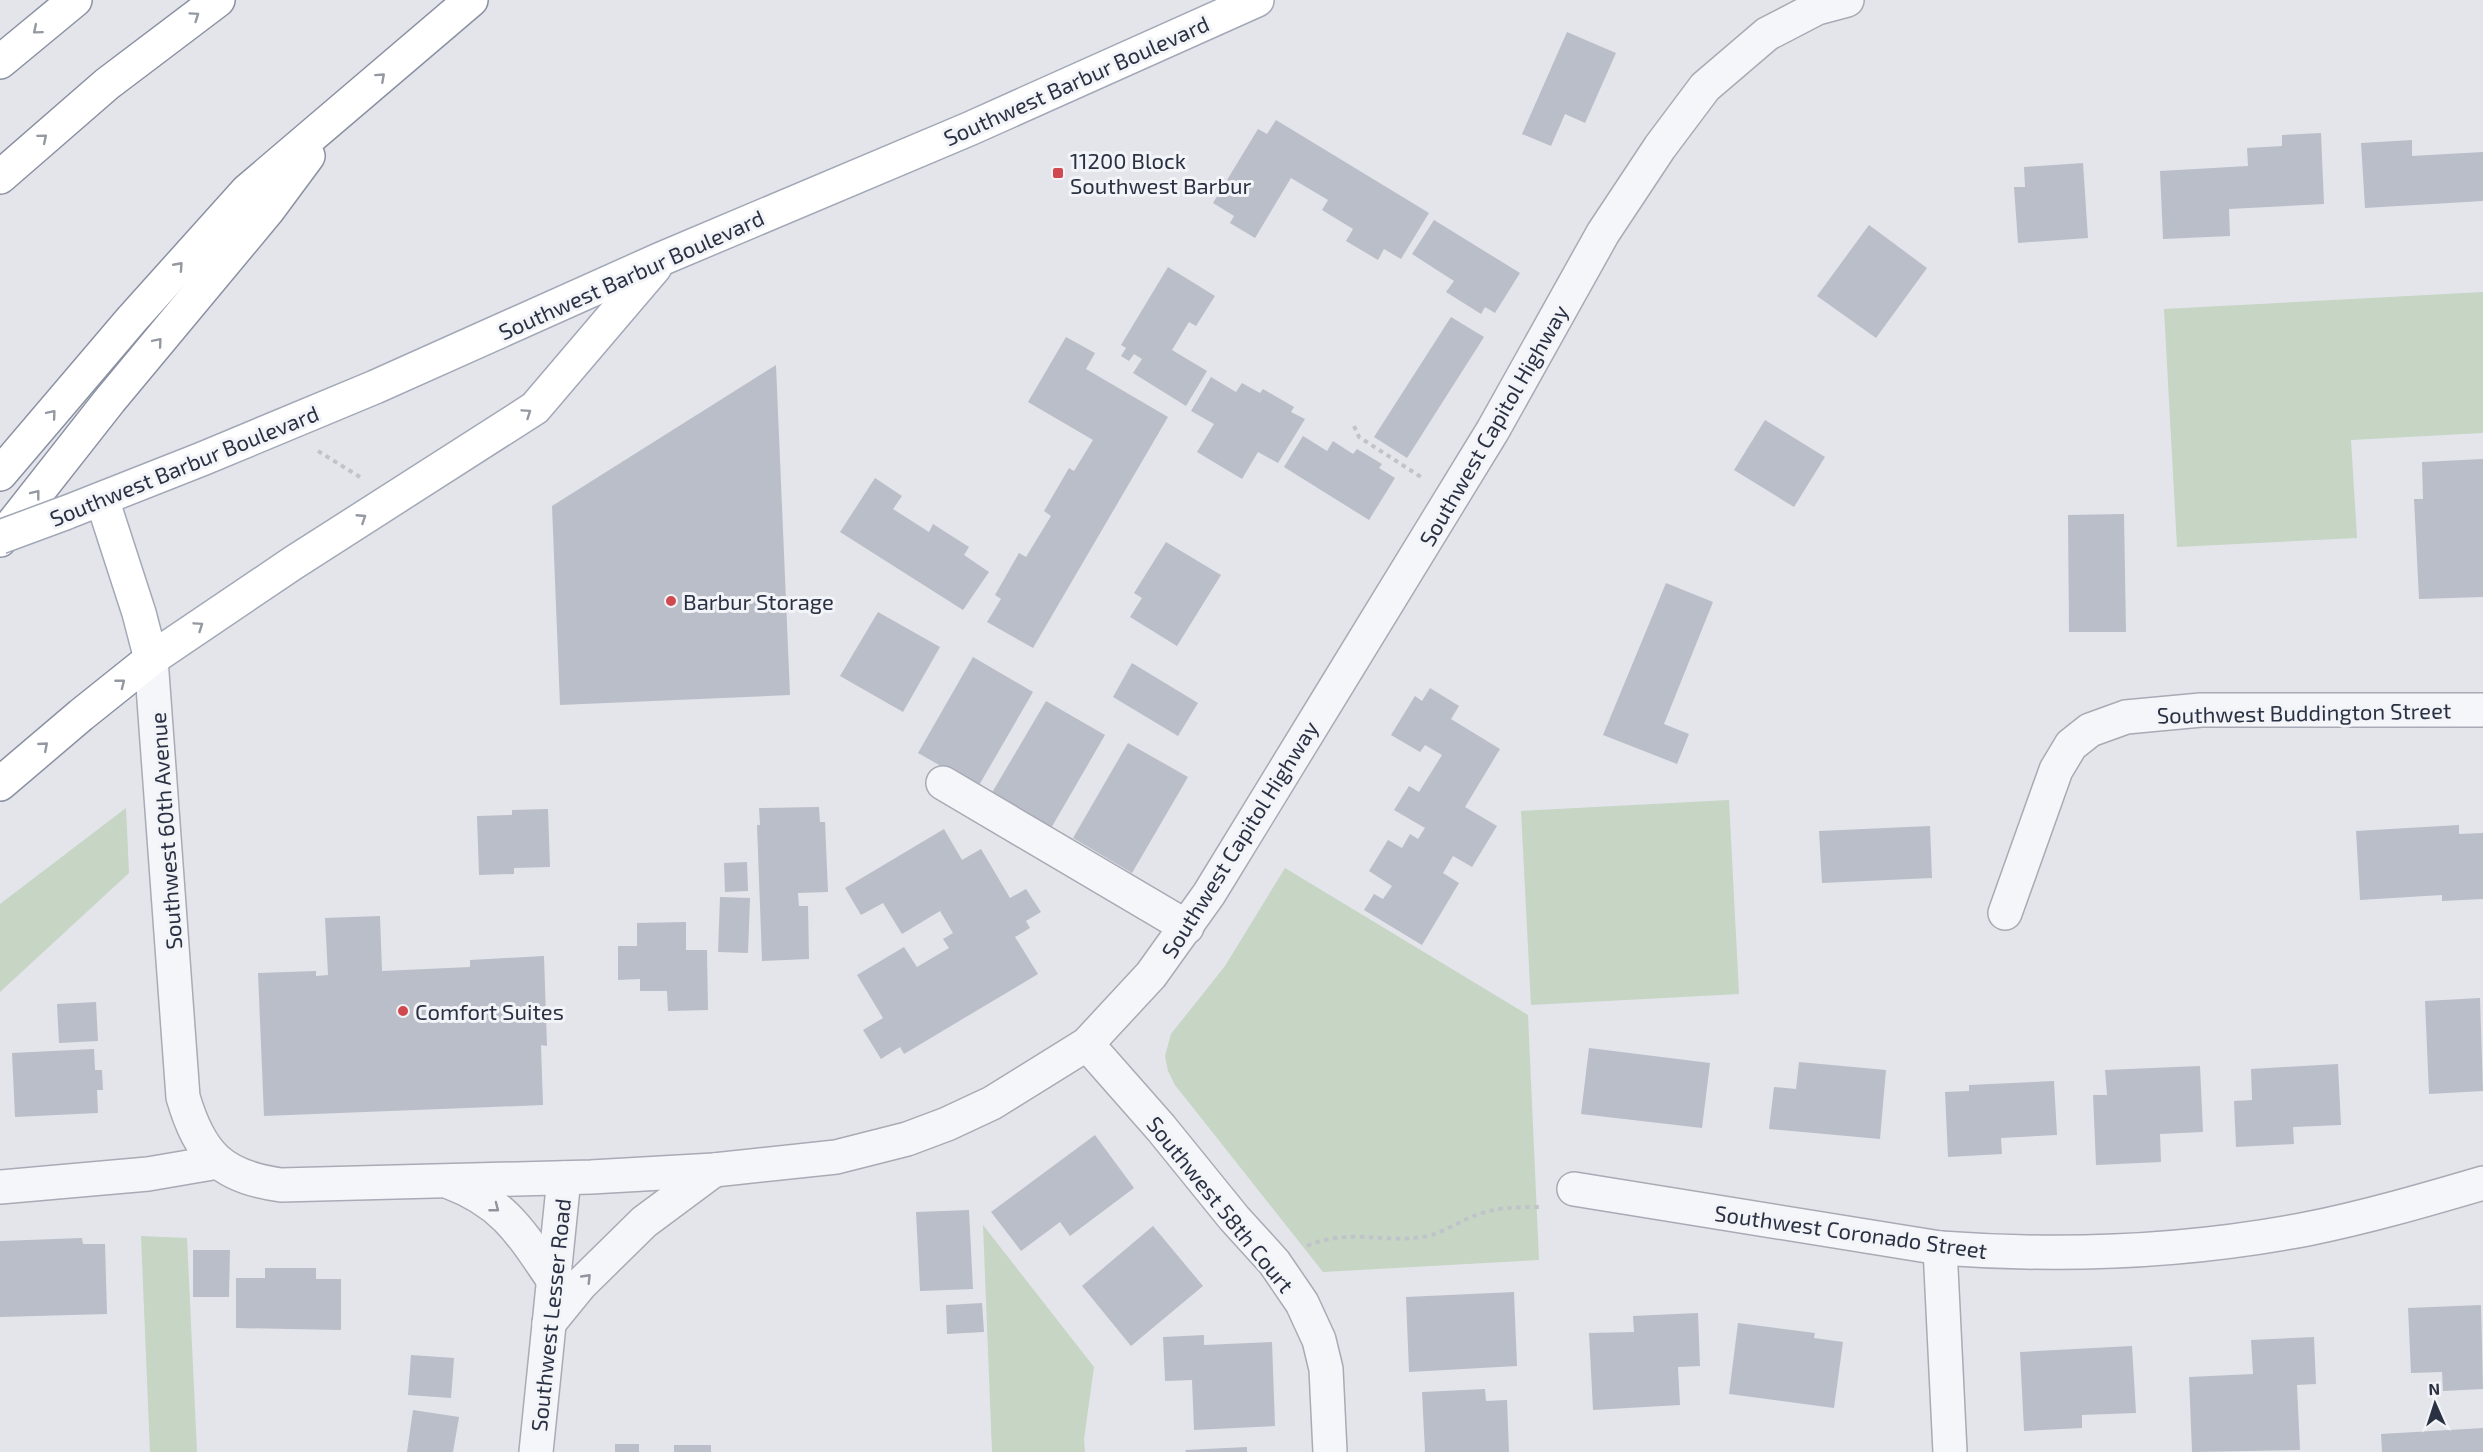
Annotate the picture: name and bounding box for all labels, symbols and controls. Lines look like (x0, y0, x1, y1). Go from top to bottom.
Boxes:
street label: Southwest Barbur Boulevard (939, 10, 1213, 150)
one-way arrow (189, 12, 200, 23)
one-way arrow (33, 23, 44, 34)
one-way arrow (374, 73, 385, 84)
one-way arrow (36, 134, 47, 145)
place label: 11200 Block Southwest Barbur (1070, 147, 1252, 198)
marker: 11200 Block Southwest Barbur (1051, 166, 1065, 180)
street label: Southwest Barbur Boulevard (494, 204, 768, 344)
one-way arrow (172, 262, 183, 273)
street label: Southwest Capitol Highway (1413, 299, 1573, 550)
one-way arrow (151, 338, 162, 349)
street label: Southwest Barbur Boulevard (46, 399, 322, 531)
one-way arrow (44, 410, 55, 421)
one-way arrow (520, 410, 531, 421)
one-way arrow (29, 490, 40, 501)
one-way arrow (355, 514, 366, 525)
place label: Barbur Storage (683, 588, 834, 614)
marker: Barbur Storage (664, 594, 678, 608)
one-way arrow (193, 622, 204, 633)
one-way arrow (114, 679, 125, 690)
street label: Southwest Buddington Street (2157, 696, 2451, 728)
street label: Southwest 60th Avenue (144, 711, 186, 951)
street label: Southwest Capitol Highway (1155, 715, 1323, 962)
one-way arrow (37, 742, 48, 753)
place label: Comfort Suites (415, 998, 564, 1024)
marker: Comfort Suites (396, 1004, 410, 1018)
street label: Southwest 58th Court (1142, 1111, 1300, 1297)
street label: Southwest Lesser Road (525, 1197, 575, 1433)
street label: Southwest Coronado Street (1713, 1199, 1989, 1263)
one-way arrow (488, 1200, 499, 1211)
one-way arrow (579, 1275, 590, 1286)
north arrow (2405, 1374, 2465, 1434)
text: N (2428, 1379, 2440, 1398)

